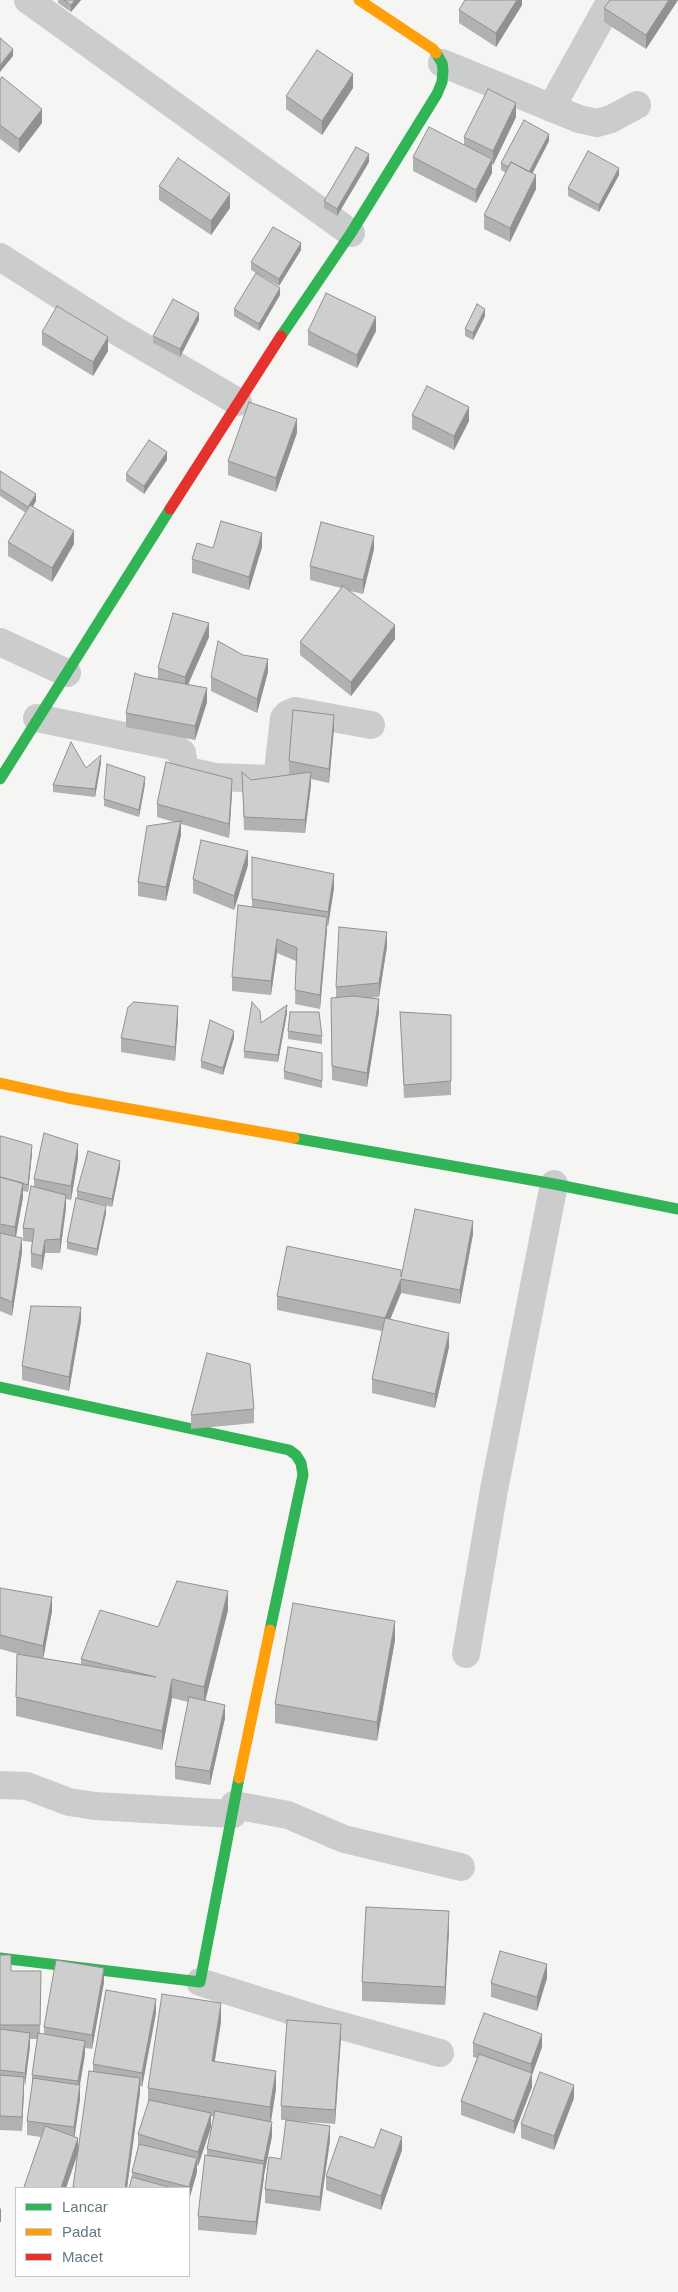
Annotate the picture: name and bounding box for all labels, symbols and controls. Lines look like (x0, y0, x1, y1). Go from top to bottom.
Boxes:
legend (15, 2187, 190, 2277)
text: Lancar (62, 2198, 108, 2215)
text: Padat (62, 2223, 101, 2240)
text: Macet (62, 2248, 103, 2265)

